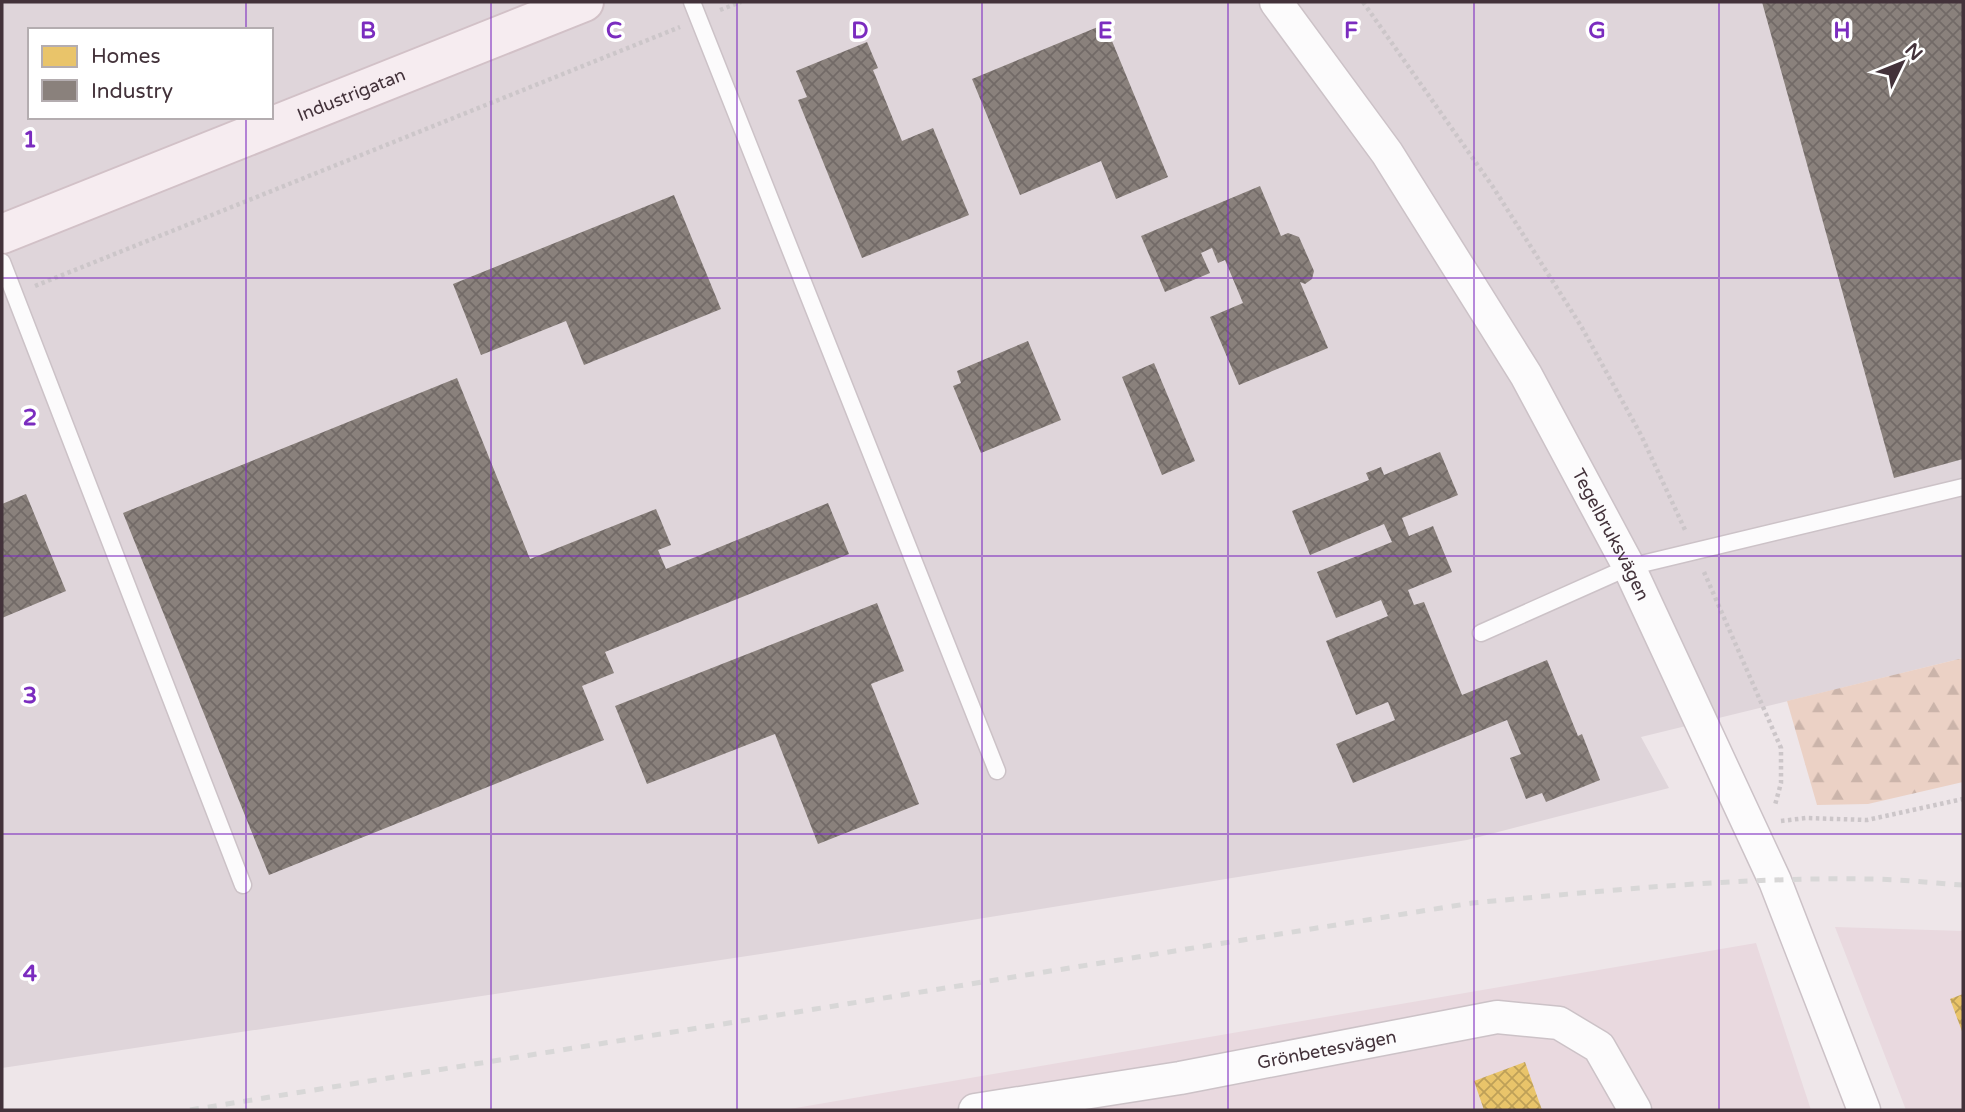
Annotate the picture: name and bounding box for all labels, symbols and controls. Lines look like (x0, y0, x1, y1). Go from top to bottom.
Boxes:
text: B (360, 17, 376, 45)
text: C (606, 17, 622, 45)
text: D (851, 17, 869, 45)
text: E (1098, 17, 1112, 45)
text: F (1344, 17, 1358, 45)
text: G (1588, 17, 1606, 45)
text: H (1833, 17, 1851, 45)
legend (28, 28, 273, 119)
north arrow (1867, 28, 1937, 98)
text: N (1900, 39, 1927, 65)
text: Homes (91, 44, 161, 69)
street label: Industrigatan (294, 63, 408, 126)
text: Industry (91, 79, 173, 104)
text: 1 (23, 126, 37, 154)
text: 2 (23, 404, 37, 432)
street label: Tegelbruksvägen (1567, 465, 1654, 604)
text: 3 (23, 682, 37, 710)
text: 4 (23, 960, 38, 988)
street label: Grönbetesvägen (1255, 1026, 1398, 1074)

